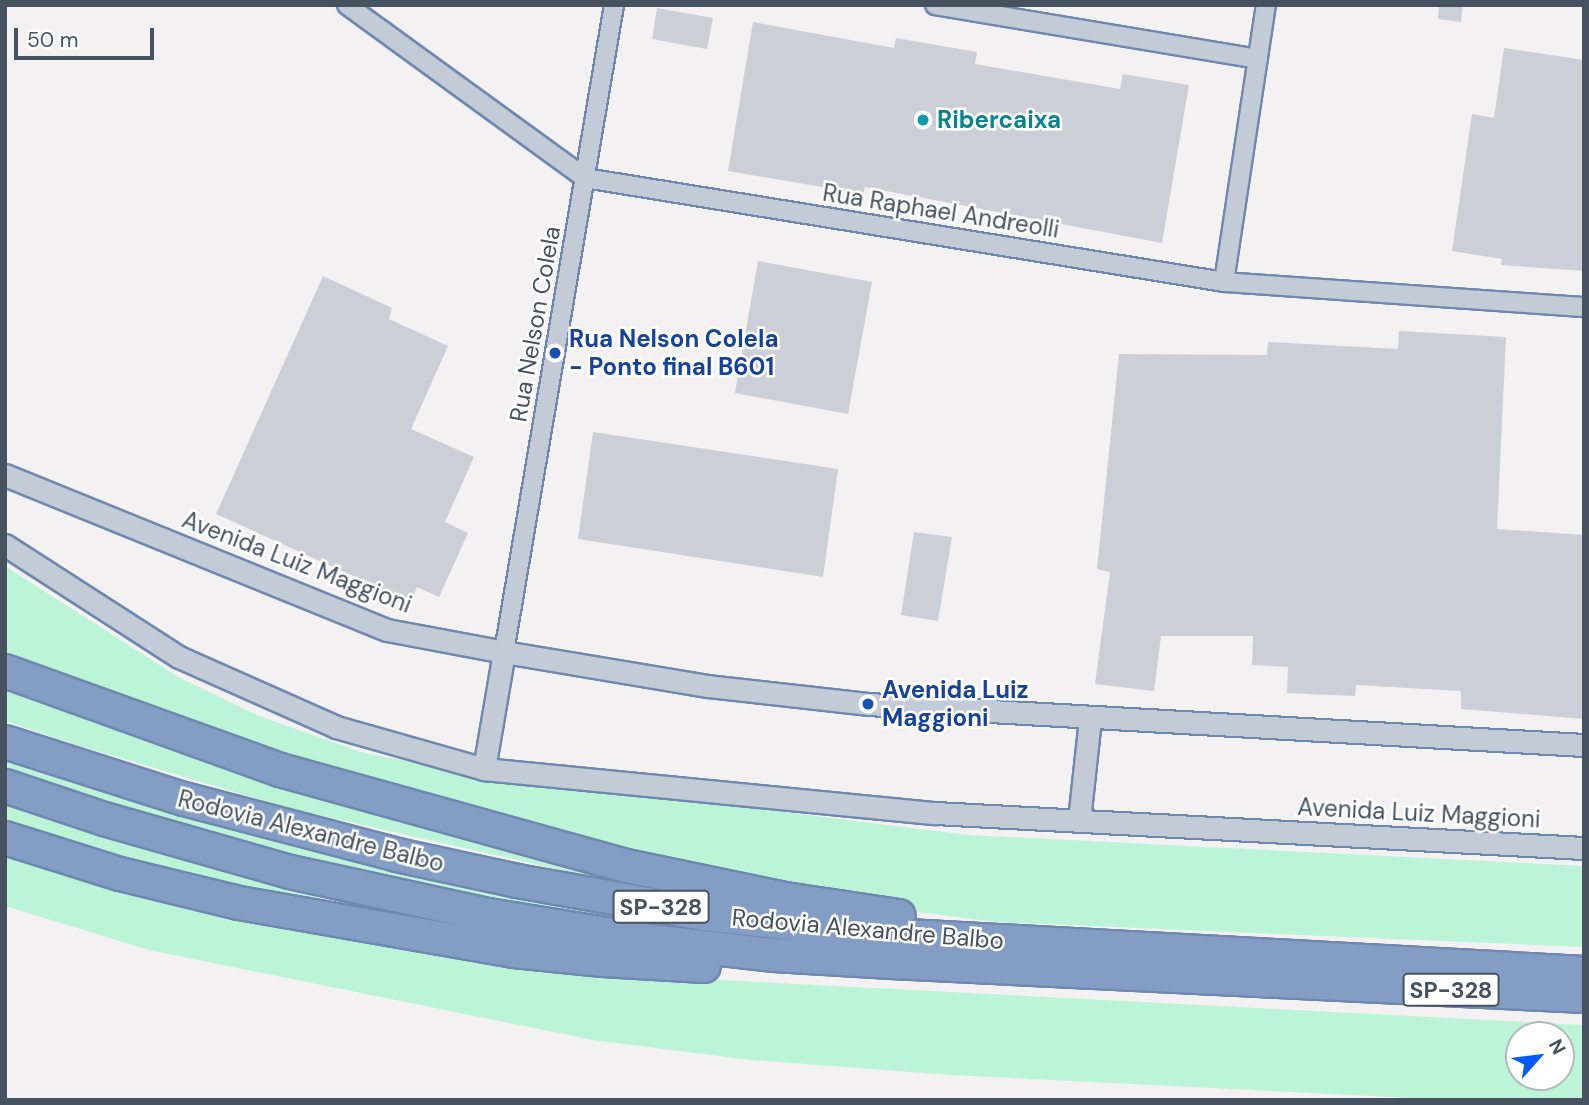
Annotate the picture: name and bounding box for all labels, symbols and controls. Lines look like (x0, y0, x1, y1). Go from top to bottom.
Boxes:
scale bar (18, 14, 158, 58)
text: 50 m (27, 26, 78, 54)
place label: Ribercaixa (937, 106, 1061, 134)
marker: Ribercaixa (915, 112, 931, 128)
street label: Rua Raphael Andreolli (821, 178, 1061, 244)
street label: Rua Nelson Colela (504, 224, 566, 424)
place label: Rua Nelson Colela - Ponto final B601 (569, 325, 779, 381)
marker: Rua Nelson Colela - Ponto final B601 (547, 345, 563, 361)
street label: Avenida Luiz Maggioni (178, 505, 416, 619)
place label: Avenida Luiz Maggioni (882, 676, 1028, 732)
marker: Avenida Luiz Maggioni (860, 696, 876, 712)
street label: Rodovia Alexandre Balbo (175, 784, 447, 878)
street label: Avenida Luiz Maggioni (1297, 792, 1541, 834)
road number: SP-328 (612, 888, 710, 926)
street label: Rodovia Alexandre Balbo (731, 903, 1005, 955)
road number: SP-328 (1402, 970, 1500, 1009)
north arrow (1505, 1021, 1575, 1091)
text: N (1543, 1035, 1572, 1059)

